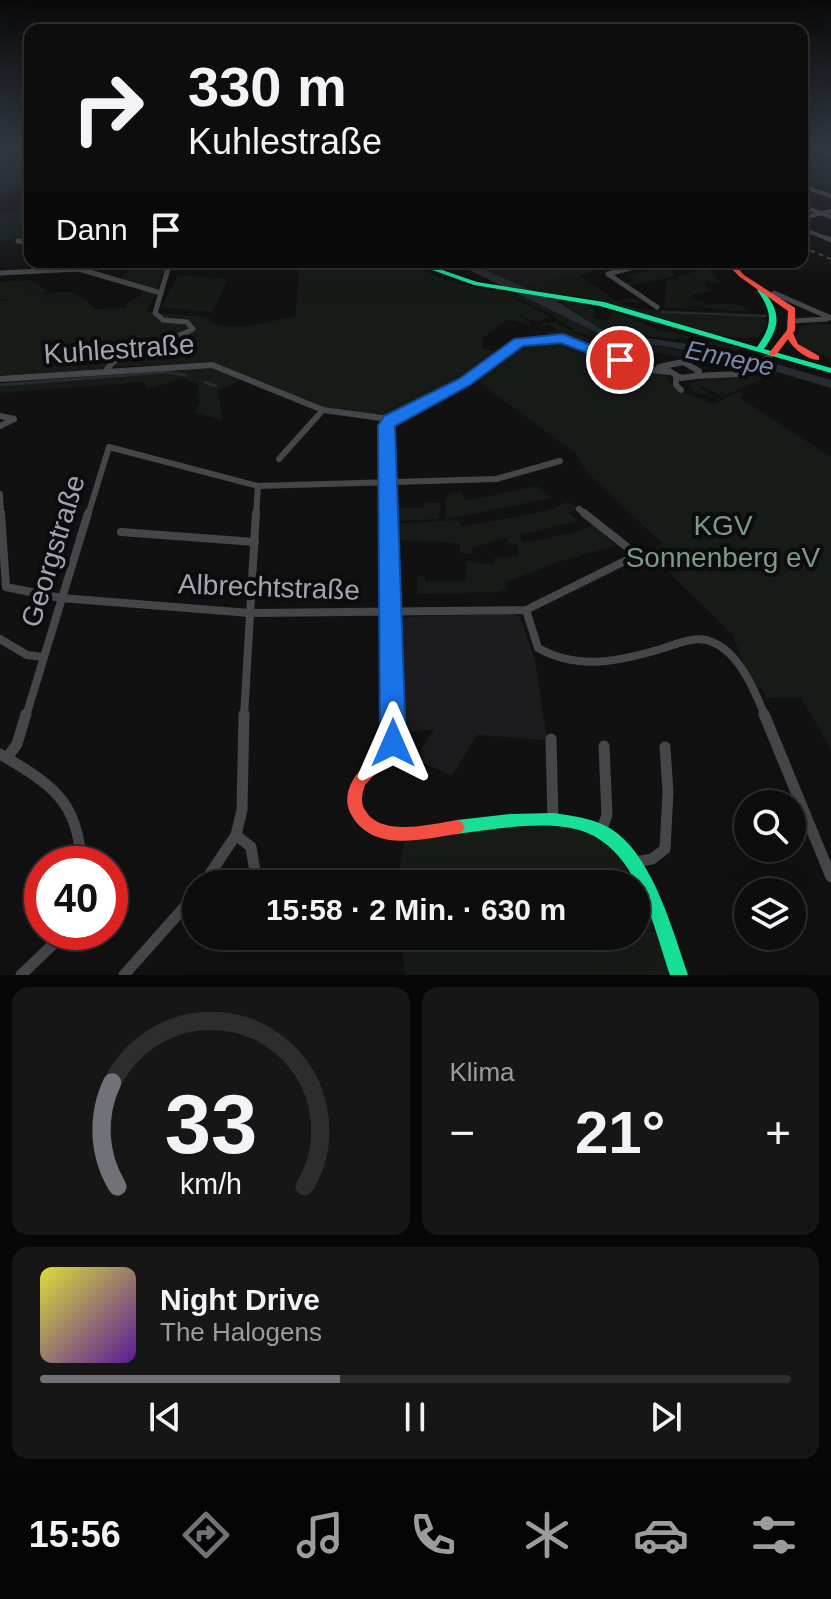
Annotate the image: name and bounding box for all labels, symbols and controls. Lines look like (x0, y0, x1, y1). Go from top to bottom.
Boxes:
text: 330 m (188, 55, 347, 118)
icon: right (56, 56, 160, 160)
text: Kuhlestraße (188, 121, 382, 162)
icon: arrive (144, 208, 188, 252)
text: Dann (56, 213, 128, 246)
pin (586, 326, 654, 394)
street label: Kuhlestraße (43, 328, 195, 370)
water label: Ennepe (683, 334, 777, 382)
icon: arrive (598, 338, 642, 382)
street label: Georgstraße (15, 471, 91, 631)
park label: KGV Sonnenberg eV (626, 510, 821, 573)
street label: Albrechtstraße (177, 568, 361, 606)
position arrow (351, 701, 435, 785)
map controls (734, 790, 806, 950)
button: search (734, 790, 806, 862)
speed limit sign: 40 (24, 846, 128, 950)
button: layers (734, 878, 806, 950)
text: 15:58 · 2 Min. · 630 m (266, 893, 566, 926)
text: Klima (450, 1057, 515, 1087)
text: 33 (164, 1078, 257, 1171)
text: 21° (575, 1099, 666, 1166)
text: − (450, 1108, 475, 1157)
text: + (765, 1108, 791, 1157)
text: km/h (180, 1168, 242, 1200)
text: Night Drive (160, 1283, 320, 1316)
text: The Halogens (160, 1317, 322, 1347)
icon: previous (143, 1395, 187, 1439)
icon: pause (393, 1395, 437, 1439)
icon: next (644, 1395, 688, 1439)
icon: directions (178, 1507, 234, 1563)
icon: music (292, 1507, 348, 1563)
icon: phone (405, 1507, 461, 1563)
icon: climate (519, 1507, 575, 1563)
icon: car (633, 1507, 689, 1563)
icon: filters (746, 1507, 802, 1563)
text: 15:56 (29, 1514, 121, 1555)

